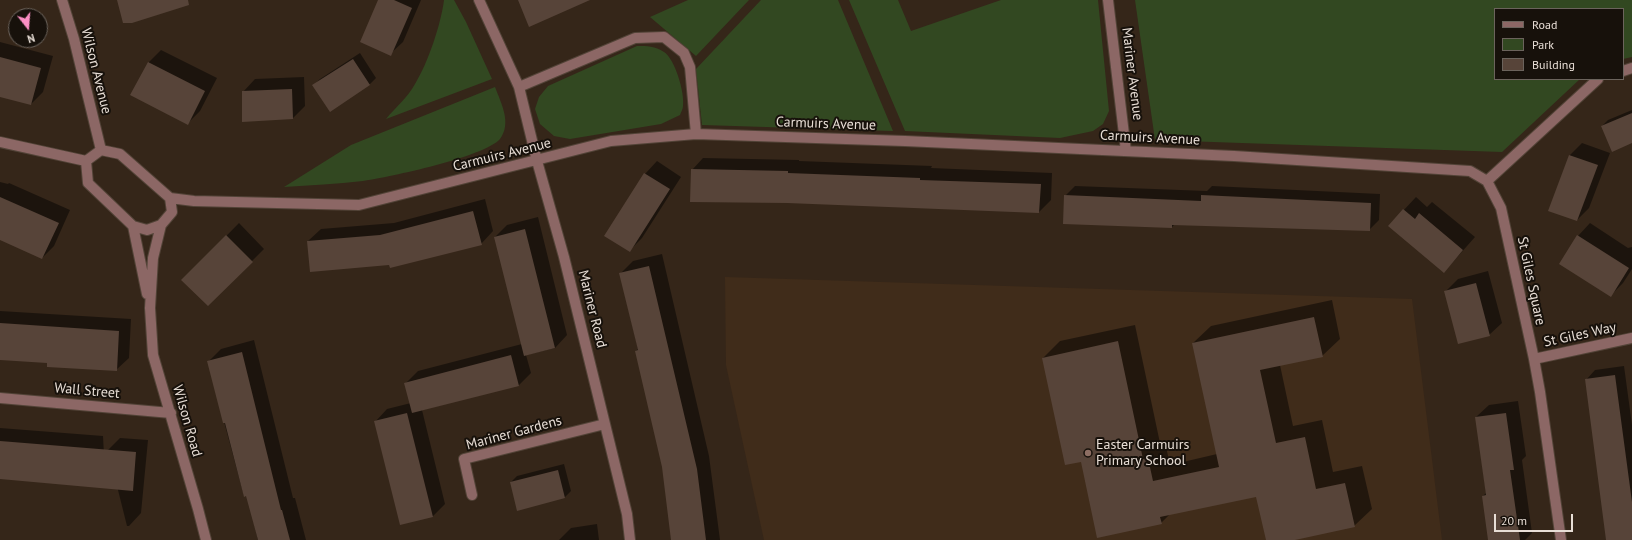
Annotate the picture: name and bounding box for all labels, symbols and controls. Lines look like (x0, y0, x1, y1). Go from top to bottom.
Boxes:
north arrow (8, 8, 48, 48)
legend (1494, 8, 1624, 80)
text: Road (1532, 17, 1557, 32)
street label: Wilson Avenue (77, 26, 115, 116)
street label: Mariner Avenue (1118, 27, 1146, 121)
text: N (26, 31, 37, 46)
text: Park (1532, 37, 1554, 52)
text: Building (1532, 57, 1575, 72)
street label: Carmuirs Avenue (776, 114, 876, 134)
street label: Carmuirs Avenue (1100, 127, 1200, 149)
street label: Carmuirs Avenue (451, 135, 553, 175)
street label: St Giles Square (1513, 235, 1549, 327)
street label: Mariner Road (574, 268, 610, 350)
street label: St Giles Way (1542, 319, 1618, 351)
street label: Wall Street (54, 380, 120, 402)
street label: Wilson Road (169, 383, 205, 459)
street label: Mariner Gardens (464, 412, 564, 454)
place label: Easter Carmuirs Primary School (1096, 437, 1189, 470)
marker: Easter Carmuirs Primary School (1083, 448, 1093, 458)
scale bar (1496, 506, 1575, 532)
text: 20 m (1501, 513, 1527, 528)

